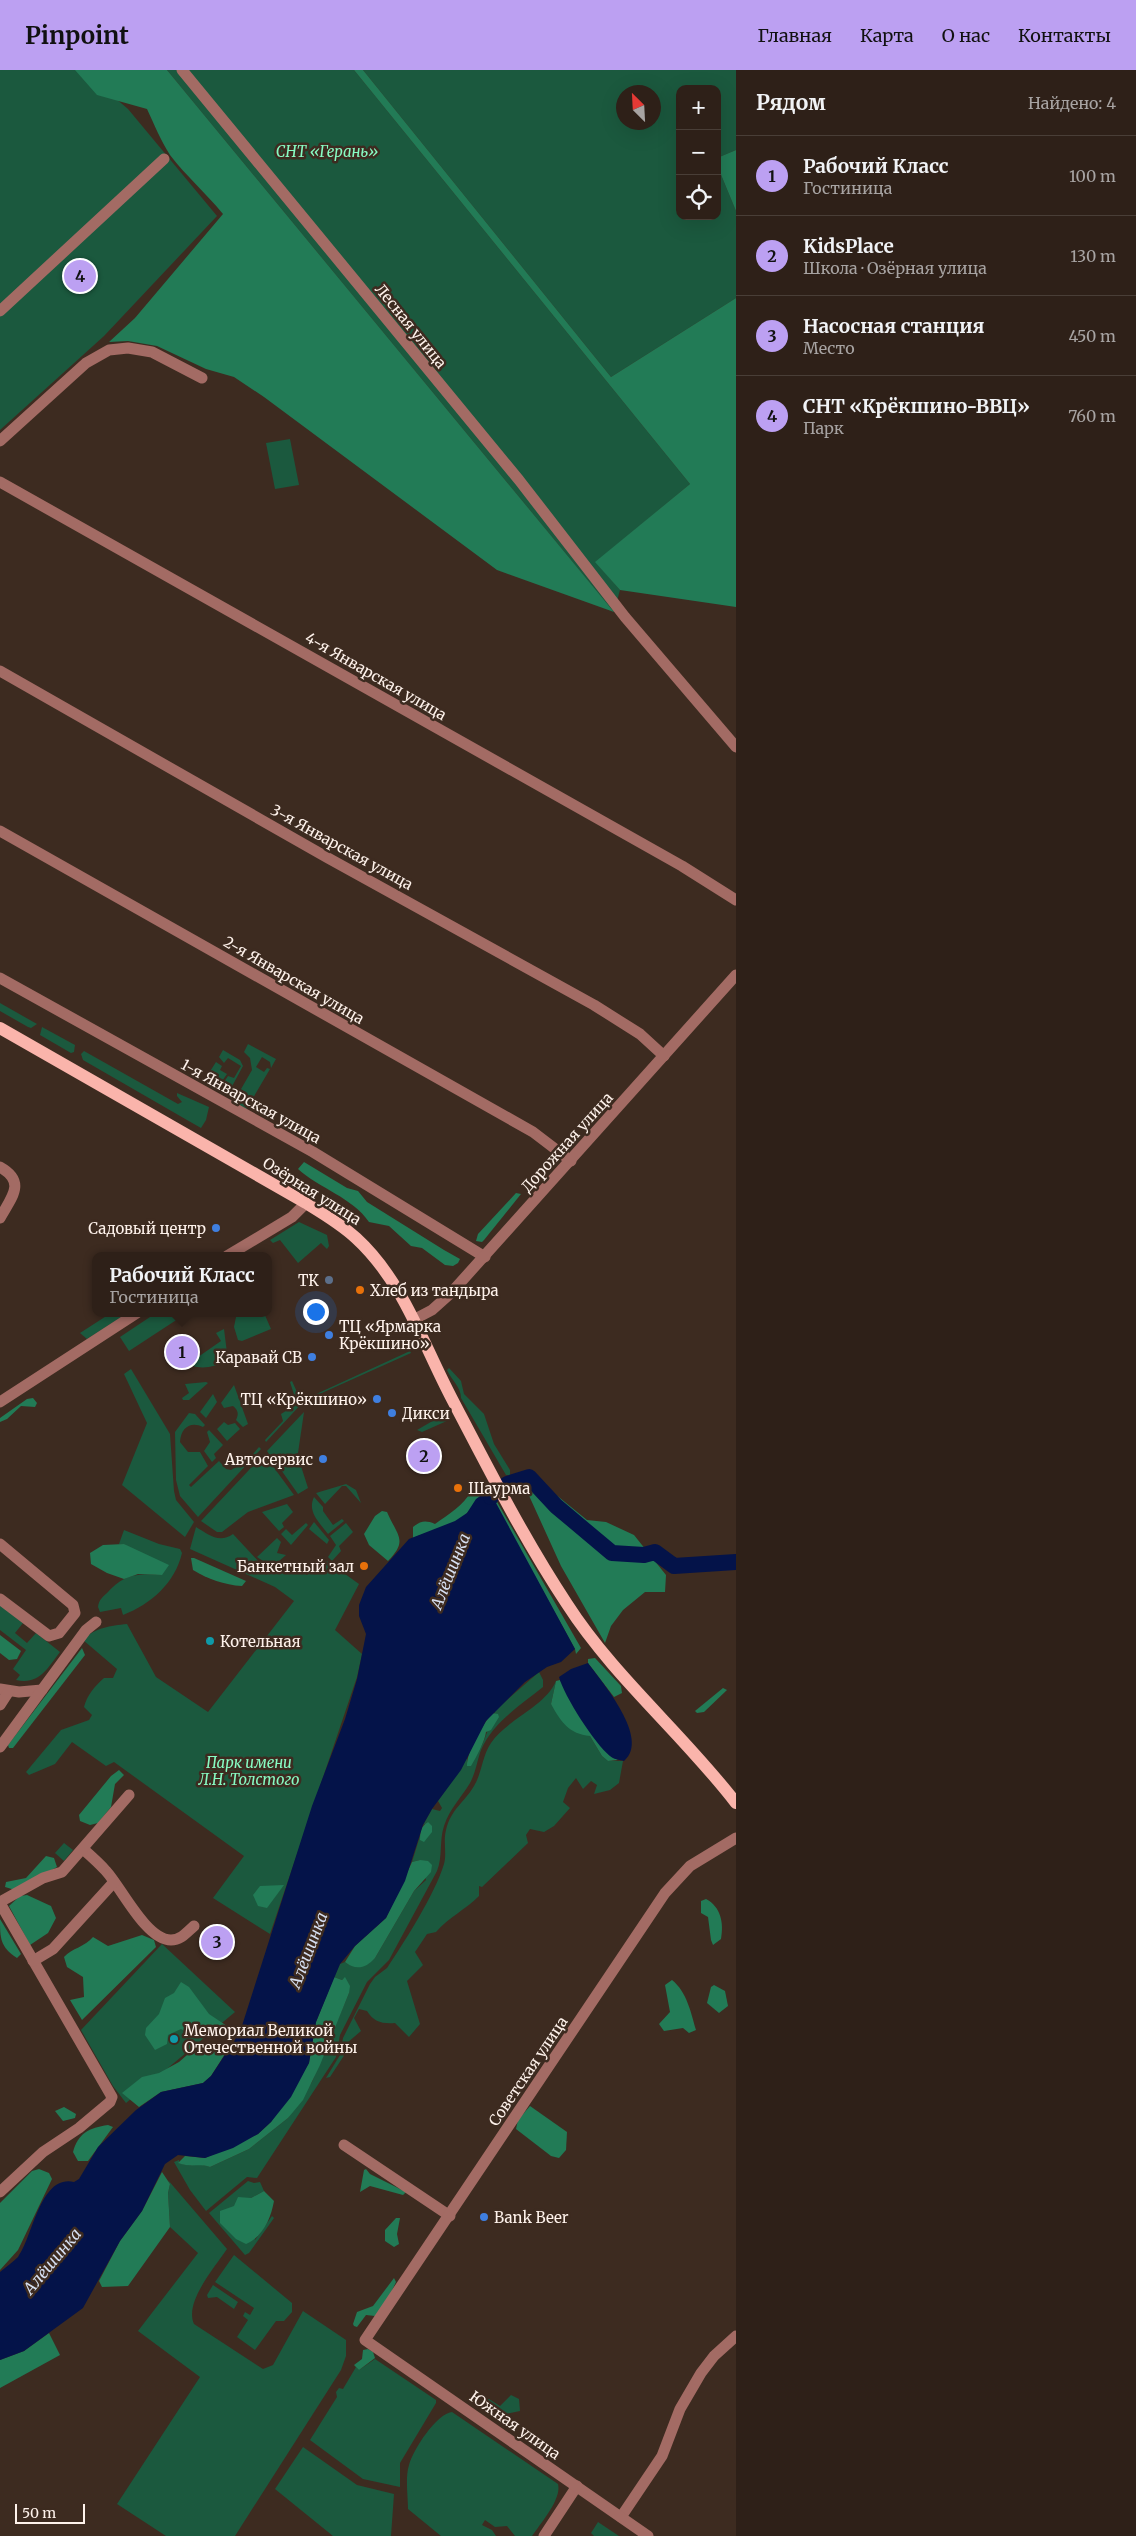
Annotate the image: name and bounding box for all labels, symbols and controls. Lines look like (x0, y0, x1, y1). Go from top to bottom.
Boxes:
text: Pinpoint (25, 20, 129, 51)
text: Главная (757, 24, 832, 47)
text: Карта (860, 24, 914, 47)
text: О нас (942, 24, 990, 47)
text: Контакты (1018, 24, 1111, 47)
north arrow (616, 85, 661, 130)
map controls (676, 85, 721, 220)
button: + (676, 85, 721, 130)
text: Рядом (756, 89, 826, 116)
text: Найдено: 4 (1028, 93, 1116, 113)
button: − (676, 130, 721, 175)
park label: СНТ «Герань» (276, 142, 378, 161)
text: Рабочий Класс (803, 154, 948, 178)
text: 1 (768, 166, 776, 186)
text: 100 m (1069, 166, 1116, 186)
button: locate (676, 175, 721, 220)
text: Гостиница (803, 178, 892, 198)
text: KidsPlace (803, 234, 894, 258)
text: 2 (767, 246, 777, 266)
text: 130 m (1070, 246, 1116, 266)
pin: 4 (64, 257, 96, 295)
text: Школа · Озёрная улица (803, 258, 987, 278)
street label: Лесная улица (371, 280, 451, 372)
text: Насосная станция (803, 314, 984, 338)
text: 3 (767, 326, 777, 346)
text: 450 m (1068, 326, 1116, 346)
text: Место (803, 338, 854, 358)
text: СНТ «Крёкшино-ВВЦ» (803, 394, 1030, 418)
text: 4 (767, 406, 777, 426)
text: 760 m (1068, 406, 1116, 426)
text: Парк (803, 418, 844, 438)
street label: 4-я Январская улица (302, 628, 450, 724)
street label: 3-я Январская улица (268, 800, 416, 894)
street label: 2-я Январская улица (220, 932, 368, 1028)
street label: 1-я Январская улица (178, 1055, 324, 1147)
street label: Дорожная улица (517, 1088, 617, 1196)
street label: Озёрная улица (259, 1153, 365, 1229)
place label: Садовый центр (88, 1219, 206, 1238)
marker: Садовый центр (210, 1222, 222, 1234)
popup (92, 1252, 272, 1317)
text: Рабочий Класс (109, 1263, 255, 1287)
place label: ТК (298, 1271, 319, 1290)
marker: ТК (323, 1274, 335, 1286)
place label: Хлеб из тандыра (370, 1281, 499, 1300)
marker: Хлеб из тандыра (354, 1284, 366, 1296)
text: Гостиница (109, 1287, 199, 1307)
your location (303, 1299, 329, 1325)
place label: ТЦ «Ярмарка Крёкшино» (339, 1317, 441, 1353)
marker: ТЦ «Ярмарка Крёкшино» (323, 1329, 335, 1341)
pin: 1 (166, 1333, 198, 1371)
place label: Каравай СВ (215, 1348, 302, 1367)
marker: Каравай СВ (306, 1351, 318, 1363)
place label: ТЦ «Крёкшино» (240, 1390, 367, 1409)
marker: ТЦ «Крёкшино» (371, 1393, 383, 1405)
place label: Дикси (402, 1404, 450, 1423)
marker: Дикси (386, 1407, 398, 1419)
pin: 2 (408, 1437, 440, 1475)
place label: Автосервис (224, 1450, 313, 1469)
marker: Автосервис (317, 1453, 329, 1465)
place label: Шаурма (468, 1479, 530, 1498)
marker: Шаурма (452, 1482, 464, 1494)
water label: Алёшинка (425, 1530, 474, 1614)
place label: Банкетный зал (237, 1557, 354, 1576)
marker: Банкетный зал (358, 1560, 370, 1572)
place label: Котельная (220, 1632, 301, 1651)
marker: Котельная (204, 1635, 216, 1647)
park label: Парк имени Л.Н. Толстого (198, 1753, 299, 1789)
water label: Алёшинка (284, 1909, 332, 1993)
pin: 3 (201, 1923, 233, 1961)
street label: Советская улица (484, 2013, 572, 2129)
place label: Мемориал Великой Отечественной войны (184, 2021, 357, 2057)
marker: Мемориал Великой Отечественной войны (168, 2033, 180, 2045)
place label: Bank Beer (494, 2208, 569, 2227)
marker: Bank Beer (478, 2211, 490, 2223)
water label: Алёшинка (17, 2224, 85, 2299)
street label: Южная улица (466, 2387, 564, 2463)
scale bar (15, 2501, 85, 2524)
text: 50 m (22, 2504, 56, 2522)

